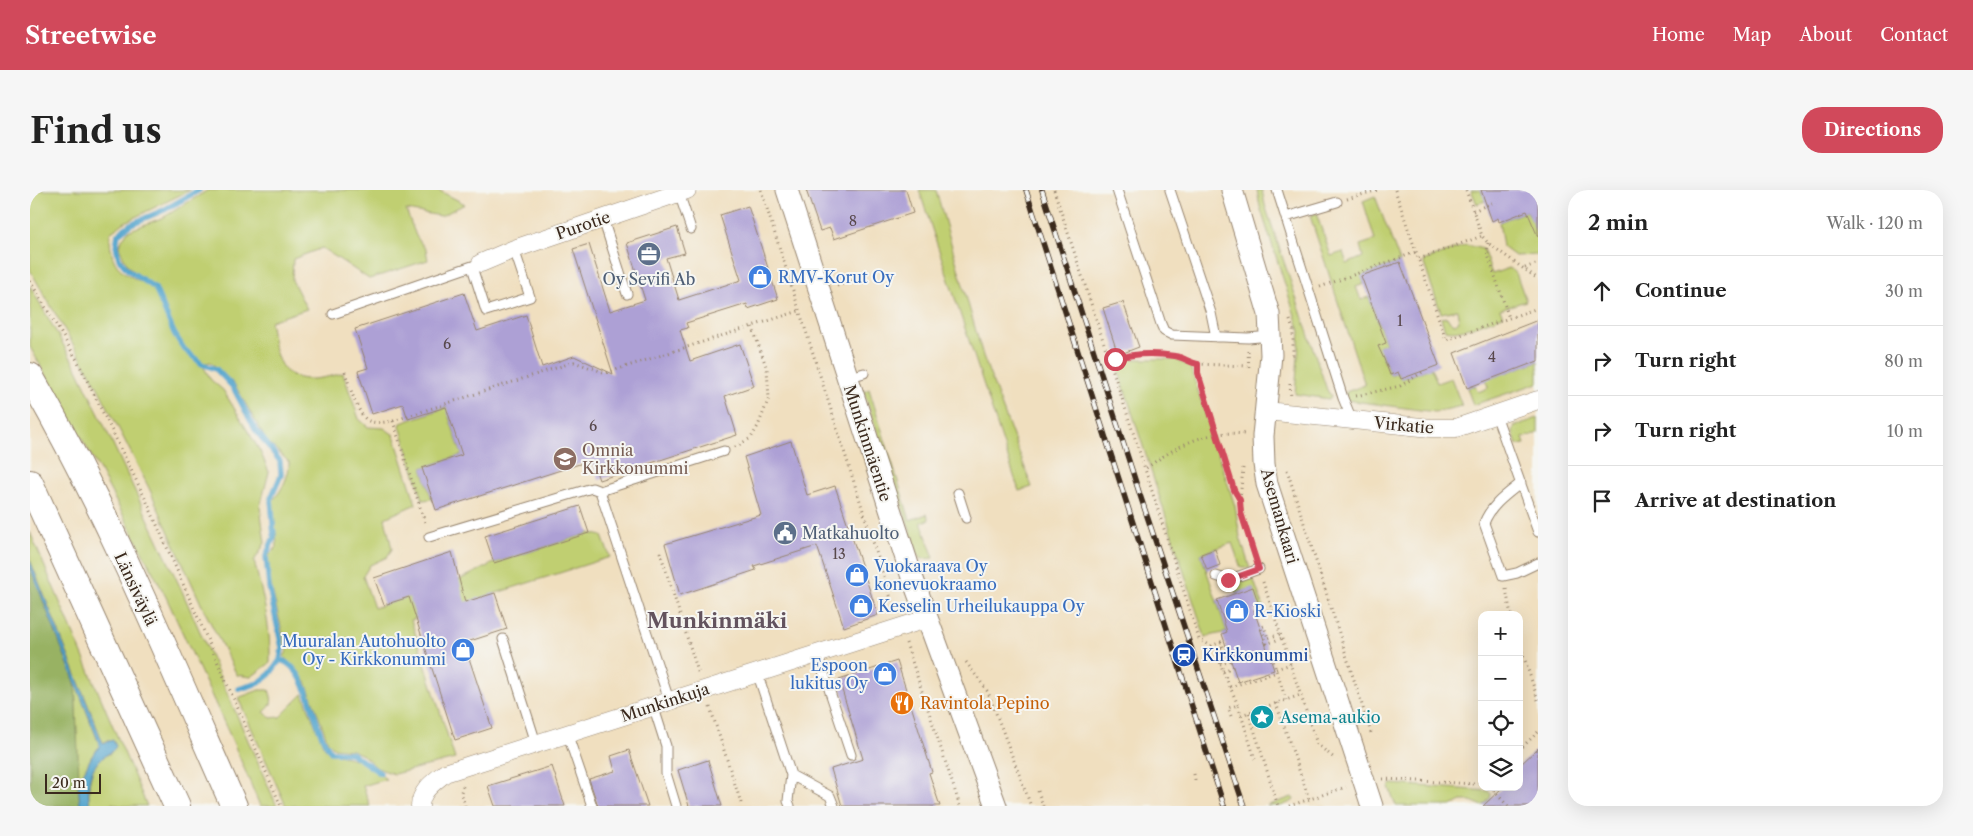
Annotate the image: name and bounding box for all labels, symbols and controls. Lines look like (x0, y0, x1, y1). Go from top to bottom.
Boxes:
text: Streetwise (25, 21, 157, 50)
text: Home (1652, 24, 1705, 46)
text: Map (1733, 24, 1771, 46)
text: About (1799, 24, 1852, 46)
text: Contact (1880, 24, 1948, 46)
button: Directions (1802, 107, 1943, 153)
text: Find us (30, 109, 162, 152)
street label: Purotie (553, 206, 613, 244)
text: 2 min (1588, 210, 1648, 235)
house number: 8 (849, 212, 857, 230)
text: Walk · 120 m (1827, 213, 1923, 233)
office icon: Oy Sevifi Ab (636, 241, 662, 267)
shop icon: RMV-Korut Oy (747, 264, 773, 290)
place label: RMV-Korut Oy (778, 267, 895, 287)
place label: Oy Sevifi Ab (603, 269, 695, 289)
icon: ahead (1588, 277, 1616, 305)
text: Continue (1635, 279, 1727, 302)
text: 30 m (1885, 281, 1923, 301)
house number: 1 (1397, 312, 1403, 330)
house number: 6 (443, 335, 451, 353)
icon: right (1588, 347, 1616, 375)
route start (1104, 348, 1127, 371)
house number: 4 (1488, 348, 1496, 366)
text: Turn right (1635, 349, 1736, 372)
text: 80 m (1884, 351, 1923, 371)
street label: Munkinmäentie (840, 382, 896, 504)
street label: Virkatie (1372, 412, 1435, 438)
house number: 6 (589, 417, 597, 435)
icon: right (1588, 417, 1616, 445)
text: Turn right (1635, 419, 1736, 442)
text: 10 m (1887, 421, 1923, 441)
place label: Omnia Kirkkonummi (582, 440, 688, 478)
school or university icon: Omnia Kirkkonummi (552, 446, 578, 472)
street label: Asemankaari (1257, 465, 1303, 566)
icon: arrive (1588, 487, 1616, 515)
text: Arrive at destination (1635, 489, 1836, 512)
public building icon: Matkahuolto (772, 520, 798, 546)
place label: Matkahuolto (802, 523, 900, 543)
house number: 13 (832, 545, 846, 563)
street label: Länsiväylä (110, 549, 162, 629)
place label: Vuokaraava Oy konevuokraamo (873, 556, 997, 594)
shop icon: Vuokaraava Oy konevuokraamo (844, 562, 870, 588)
route end (1217, 569, 1240, 592)
shop icon: Kesselin Urheilukauppa Oy (848, 593, 874, 619)
place label: Kesselin Urheilukauppa Oy (878, 596, 1086, 616)
shop icon: R-Kioski (1224, 598, 1250, 624)
place label: R-Kioski (1254, 601, 1321, 621)
district label: Munkinmäki (647, 608, 788, 633)
map controls (1478, 611, 1523, 791)
button: + (1478, 611, 1523, 656)
place label: Muuralan Autohuolto Oy - Kirkkonummi (282, 631, 446, 669)
shop icon: Muuralan Autohuolto Oy - Kirkkonummi (450, 637, 476, 663)
station icon: Kirkkonummi (1171, 642, 1197, 668)
place label: Kirkkonummi (1202, 645, 1308, 665)
place label: Espoon lukitus Oy (790, 655, 869, 693)
button: − (1478, 656, 1523, 701)
shop icon: Espoon lukitus Oy (872, 661, 898, 687)
street label: Munkinkuja (618, 678, 712, 726)
restaurant icon: Ravintola Pepino (889, 690, 915, 716)
place label: Ravintola Pepino (920, 693, 1050, 713)
button: locate (1478, 701, 1523, 746)
place icon: Asema-aukio (1249, 704, 1275, 730)
place label: Asema-aukio (1279, 707, 1381, 727)
button: layers (1478, 746, 1523, 791)
scale bar (45, 771, 101, 794)
text: 20 m (52, 774, 86, 792)

